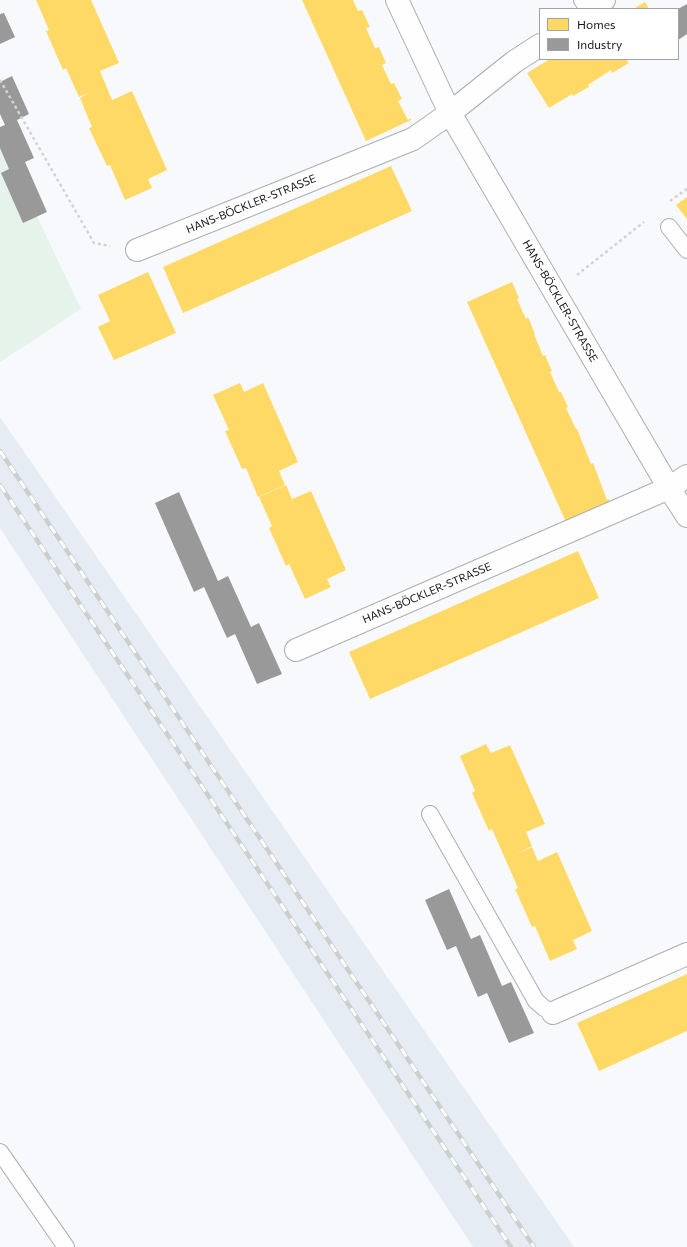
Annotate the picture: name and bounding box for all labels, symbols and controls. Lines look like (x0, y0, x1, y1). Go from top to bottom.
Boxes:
legend (539, 8, 679, 60)
text: Homes (577, 17, 615, 31)
text: Industry (577, 37, 622, 51)
street label: HANS-BÖCKLER-STRASSE (184, 172, 318, 236)
street label: HANS-BÖCKLER-STRASSE (520, 238, 600, 364)
street label: HANS-BÖCKLER-STRASSE (361, 560, 493, 626)

